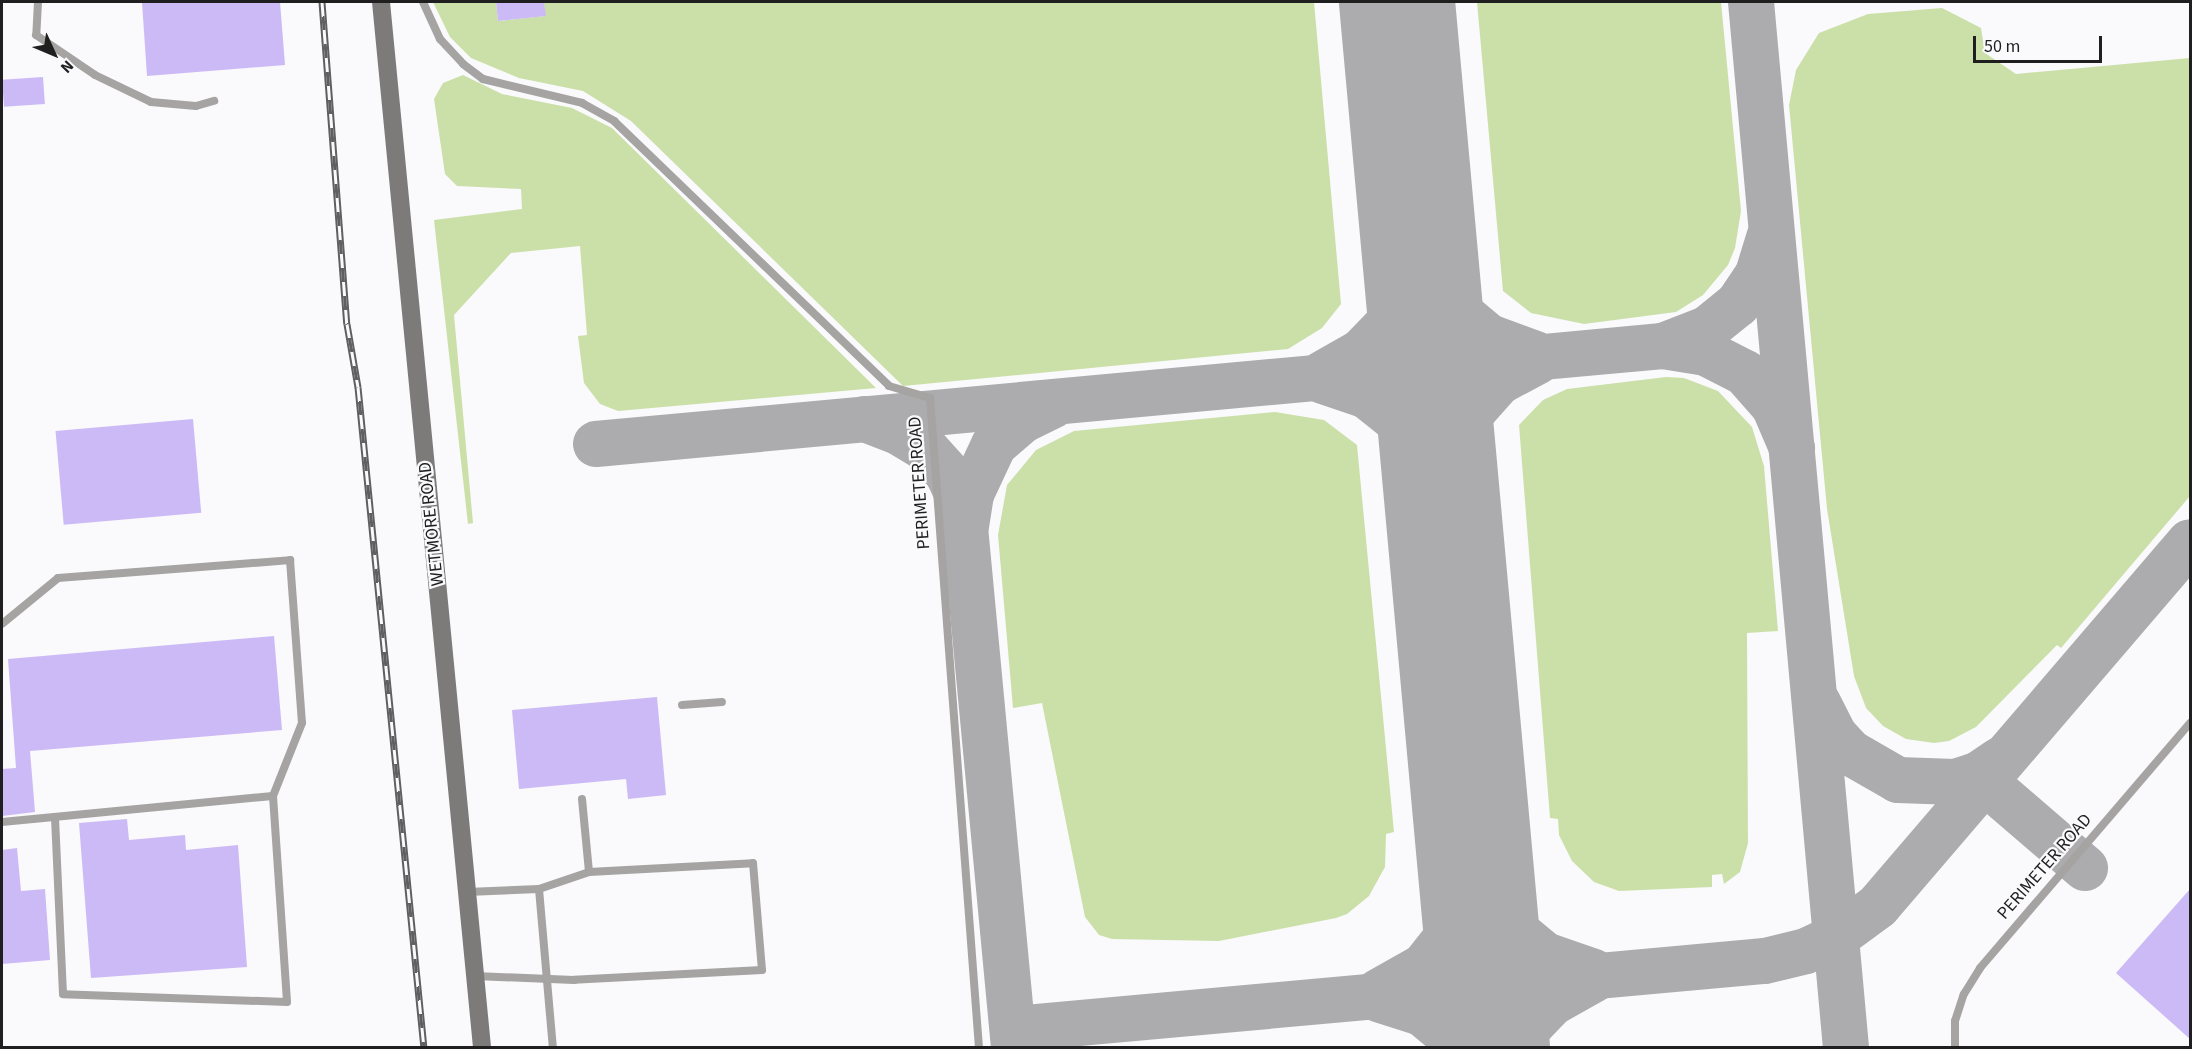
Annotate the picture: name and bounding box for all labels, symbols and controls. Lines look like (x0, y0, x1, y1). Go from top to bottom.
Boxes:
north arrow (24, 24, 84, 84)
scale bar (1976, 24, 2105, 62)
text: 50 m (1984, 34, 2020, 59)
text: N (55, 55, 79, 78)
street label: PERIMETER ROAD (905, 416, 935, 550)
street label: WETMORE ROAD (415, 461, 449, 587)
street label: PERIMETER ROAD (1993, 810, 2097, 924)

